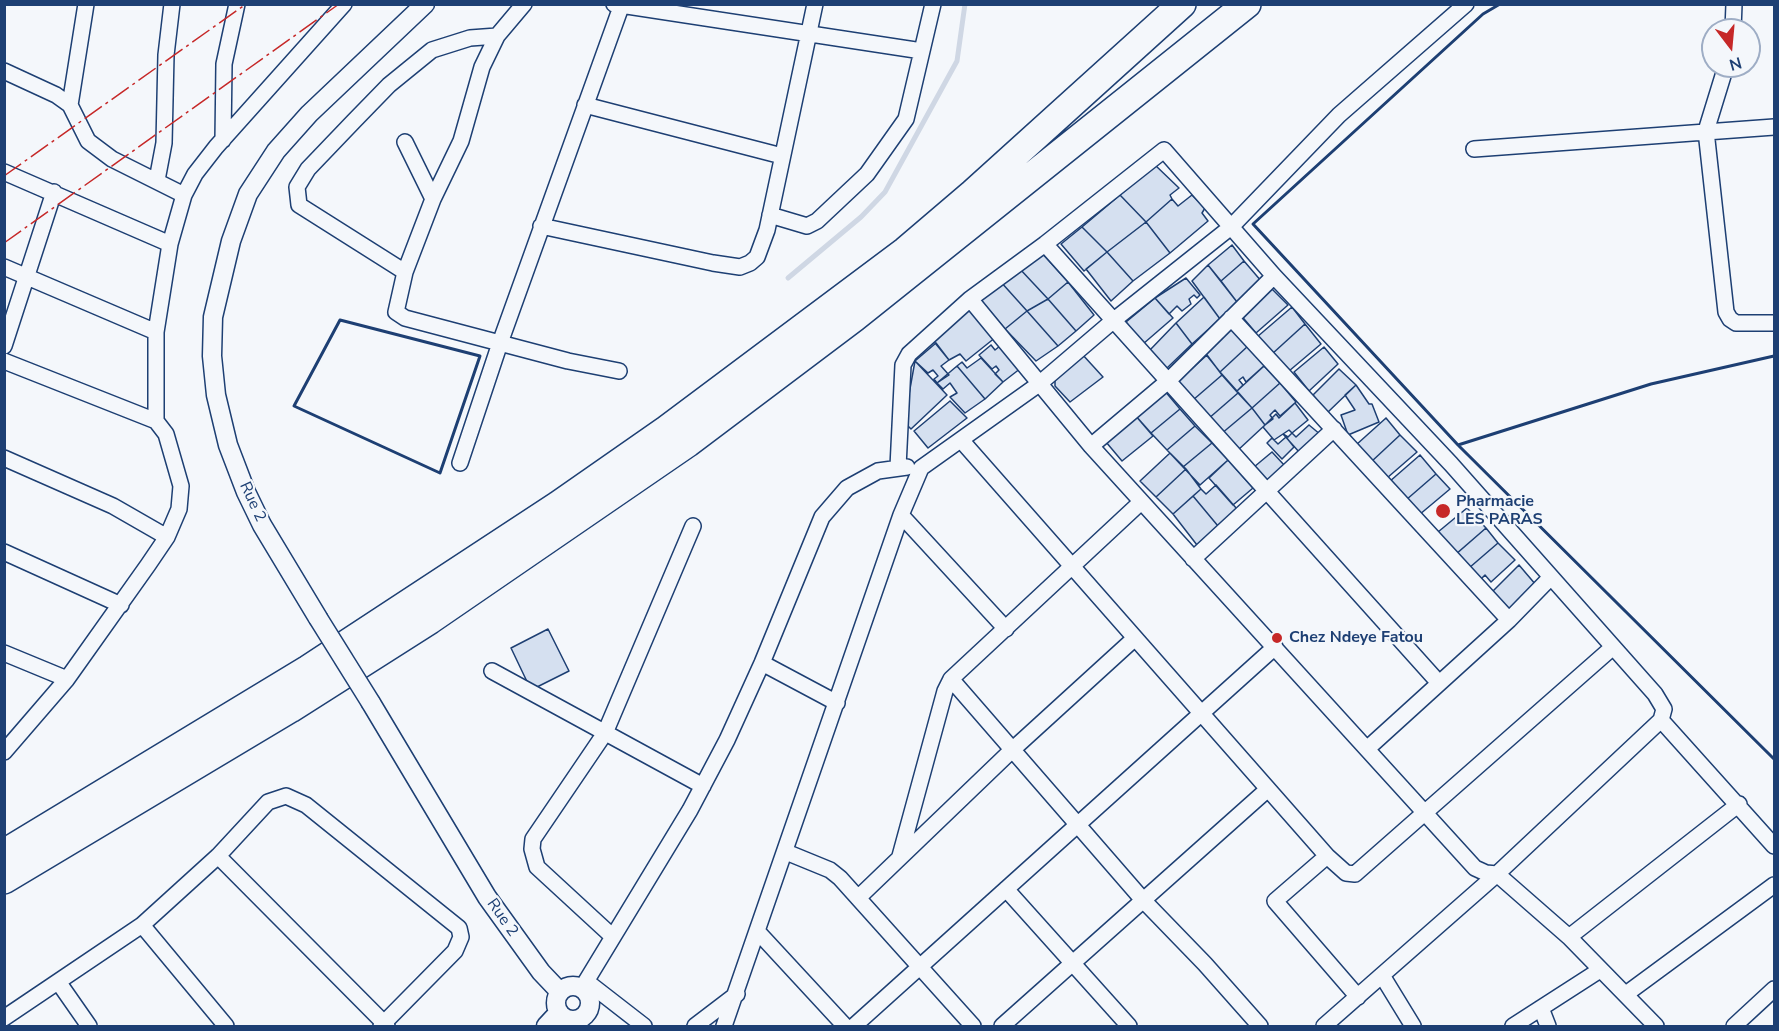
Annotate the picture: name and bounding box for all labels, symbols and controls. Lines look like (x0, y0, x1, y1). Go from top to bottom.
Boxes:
north arrow (1701, 18, 1761, 78)
text: N (1727, 51, 1744, 76)
street label: Rue 2 (234, 479, 270, 525)
place label: Pharmacie LES PARAS (1456, 492, 1543, 530)
marker: Pharmacie LES PARAS (1434, 502, 1452, 520)
place label: Chez Ndeye Fatou (1289, 628, 1423, 648)
marker: Chez Ndeye Fatou (1270, 631, 1284, 645)
street label: Rue 2 (482, 895, 522, 941)

